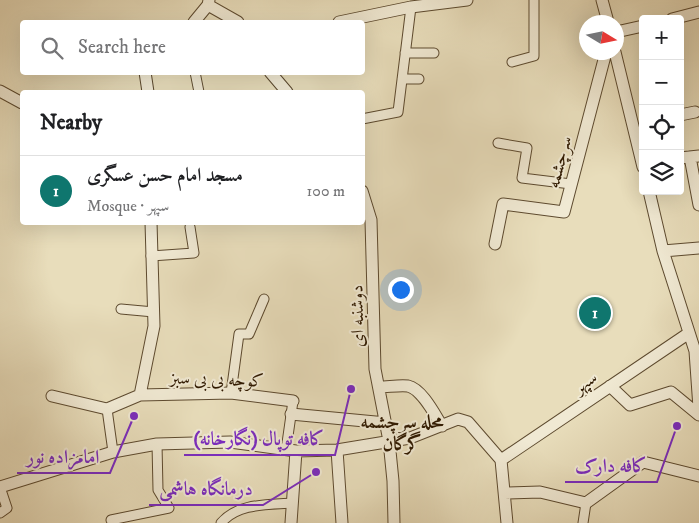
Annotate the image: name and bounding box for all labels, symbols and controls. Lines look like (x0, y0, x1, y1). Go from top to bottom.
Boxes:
north arrow (579, 15, 624, 60)
map controls (639, 15, 684, 195)
button: + (639, 15, 684, 60)
search box (20, 20, 365, 75)
icon: search (38, 34, 66, 62)
text: Search here (78, 36, 166, 59)
button: − (639, 60, 684, 105)
button: locate (639, 105, 684, 150)
text: Nearby (40, 110, 102, 136)
street label: سرچشمه (542, 134, 577, 191)
button: layers (639, 150, 684, 195)
text: مسجد امام حسن عسگری (87, 164, 243, 187)
text: 1 (53, 181, 59, 201)
text: 100 m (307, 181, 345, 201)
text: Mosque · سپهر (87, 196, 169, 216)
your location (388, 277, 414, 303)
street label: دوشنبه ای (346, 284, 370, 347)
pin: 1 (579, 294, 611, 332)
street label: کوچه بی بی سبز (168, 367, 264, 394)
street label: سپهر (568, 367, 602, 400)
district label: محله سرچشمه گرگان (360, 411, 444, 456)
callout: کافه توپال (نگارخانه) (184, 421, 335, 455)
text: کافه توپال (نگارخانه) (194, 426, 324, 453)
callout: امامزاده نور (17, 439, 110, 473)
text: امامزاده نور (25, 446, 99, 470)
callout: کافه دارک (565, 448, 657, 482)
text: کافه دارک (575, 455, 647, 478)
callout: درمانگاه هاشمی (149, 471, 263, 505)
text: درمانگاه هاشمی (159, 476, 253, 502)

